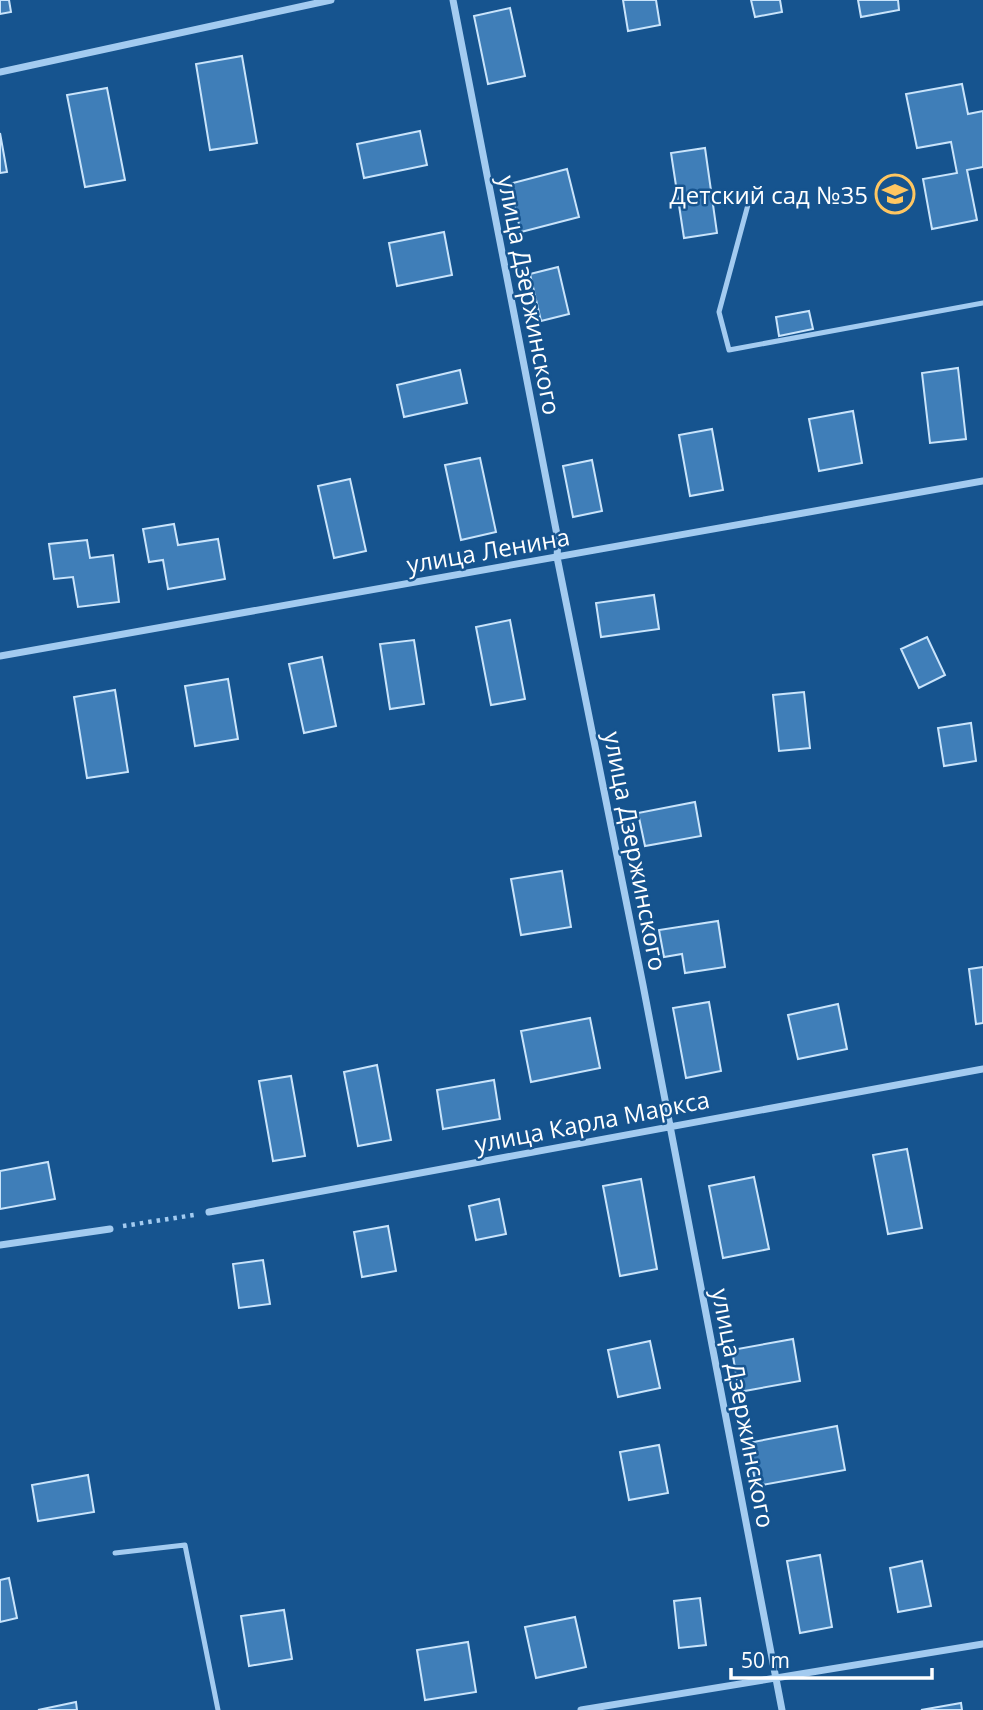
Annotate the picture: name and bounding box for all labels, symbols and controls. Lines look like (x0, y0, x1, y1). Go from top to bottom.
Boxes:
street label: улица Дзержинского (491, 173, 569, 417)
school or university icon: Детский сад №35 (874, 173, 916, 215)
place label: Детский сад №35 (669, 178, 868, 211)
street label: улица Ленина (404, 519, 572, 581)
street label: улица Дзержинского (597, 729, 675, 973)
street label: улица Карла Маркса (472, 1082, 712, 1160)
street label: улица Дзержинского (705, 1286, 783, 1530)
scale bar (731, 1636, 932, 1680)
text: 50 m (741, 1646, 790, 1674)

